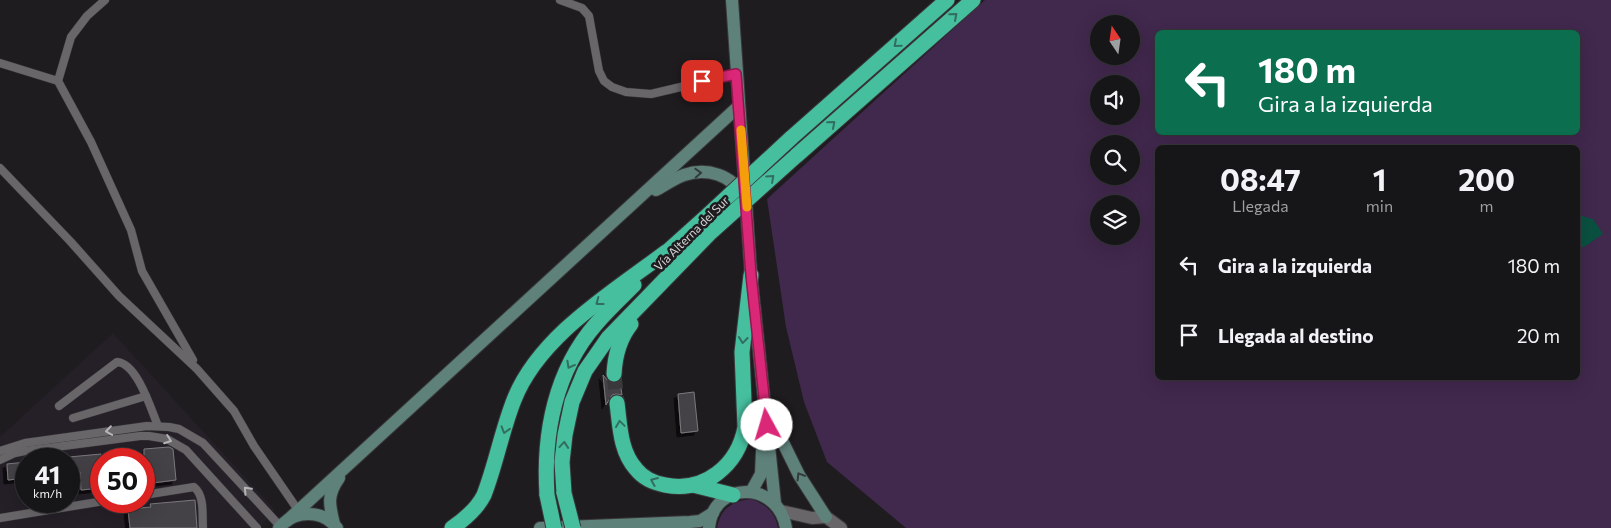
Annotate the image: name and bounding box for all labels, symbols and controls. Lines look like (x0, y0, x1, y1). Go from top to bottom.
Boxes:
one-way arrow (949, 13, 958, 22)
north arrow (1090, 15, 1140, 65)
map controls (1090, 15, 1140, 245)
one-way arrow (894, 38, 903, 47)
text: 180 m (1258, 47, 1356, 90)
icon: left (1175, 50, 1240, 115)
pin (681, 60, 723, 102)
icon: arrive (688, 67, 716, 95)
button: sound (1090, 75, 1140, 125)
text: Gira a la izquierda (1258, 90, 1433, 117)
one-way arrow (827, 120, 836, 129)
button: search (1090, 135, 1140, 185)
text: 08:47 (1220, 160, 1301, 197)
text: 1 (1373, 160, 1386, 197)
text: 200 (1458, 160, 1515, 197)
one-way arrow (695, 168, 703, 178)
one-way arrow (766, 175, 775, 184)
street label: Vía Alterna del Sur (651, 193, 731, 273)
button: layers (1090, 195, 1140, 245)
text: Llegada (1232, 196, 1289, 215)
text: min (1366, 196, 1393, 215)
text: m (1480, 196, 1494, 215)
icon: left (1175, 251, 1203, 279)
text: Gira a la izquierda (1218, 254, 1372, 277)
text: 180 m (1508, 254, 1560, 277)
one-way arrow (596, 297, 605, 305)
icon: arrive (1175, 321, 1203, 349)
text: Llegada al destino (1218, 324, 1374, 347)
text: 20 m (1517, 324, 1560, 347)
one-way arrow (738, 337, 749, 345)
one-way arrow (566, 359, 576, 368)
position arrow (740, 398, 792, 450)
one-way arrow (615, 419, 626, 427)
one-way arrow (105, 425, 113, 436)
one-way arrow (500, 425, 510, 433)
one-way arrow (163, 434, 172, 444)
one-way arrow (558, 440, 569, 448)
speed limit sign: 50 (90, 448, 155, 513)
text: 41 (35, 459, 60, 489)
one-way arrow (796, 472, 806, 481)
one-way arrow (650, 477, 659, 488)
text: km/h (33, 486, 62, 500)
one-way arrow (244, 487, 253, 496)

